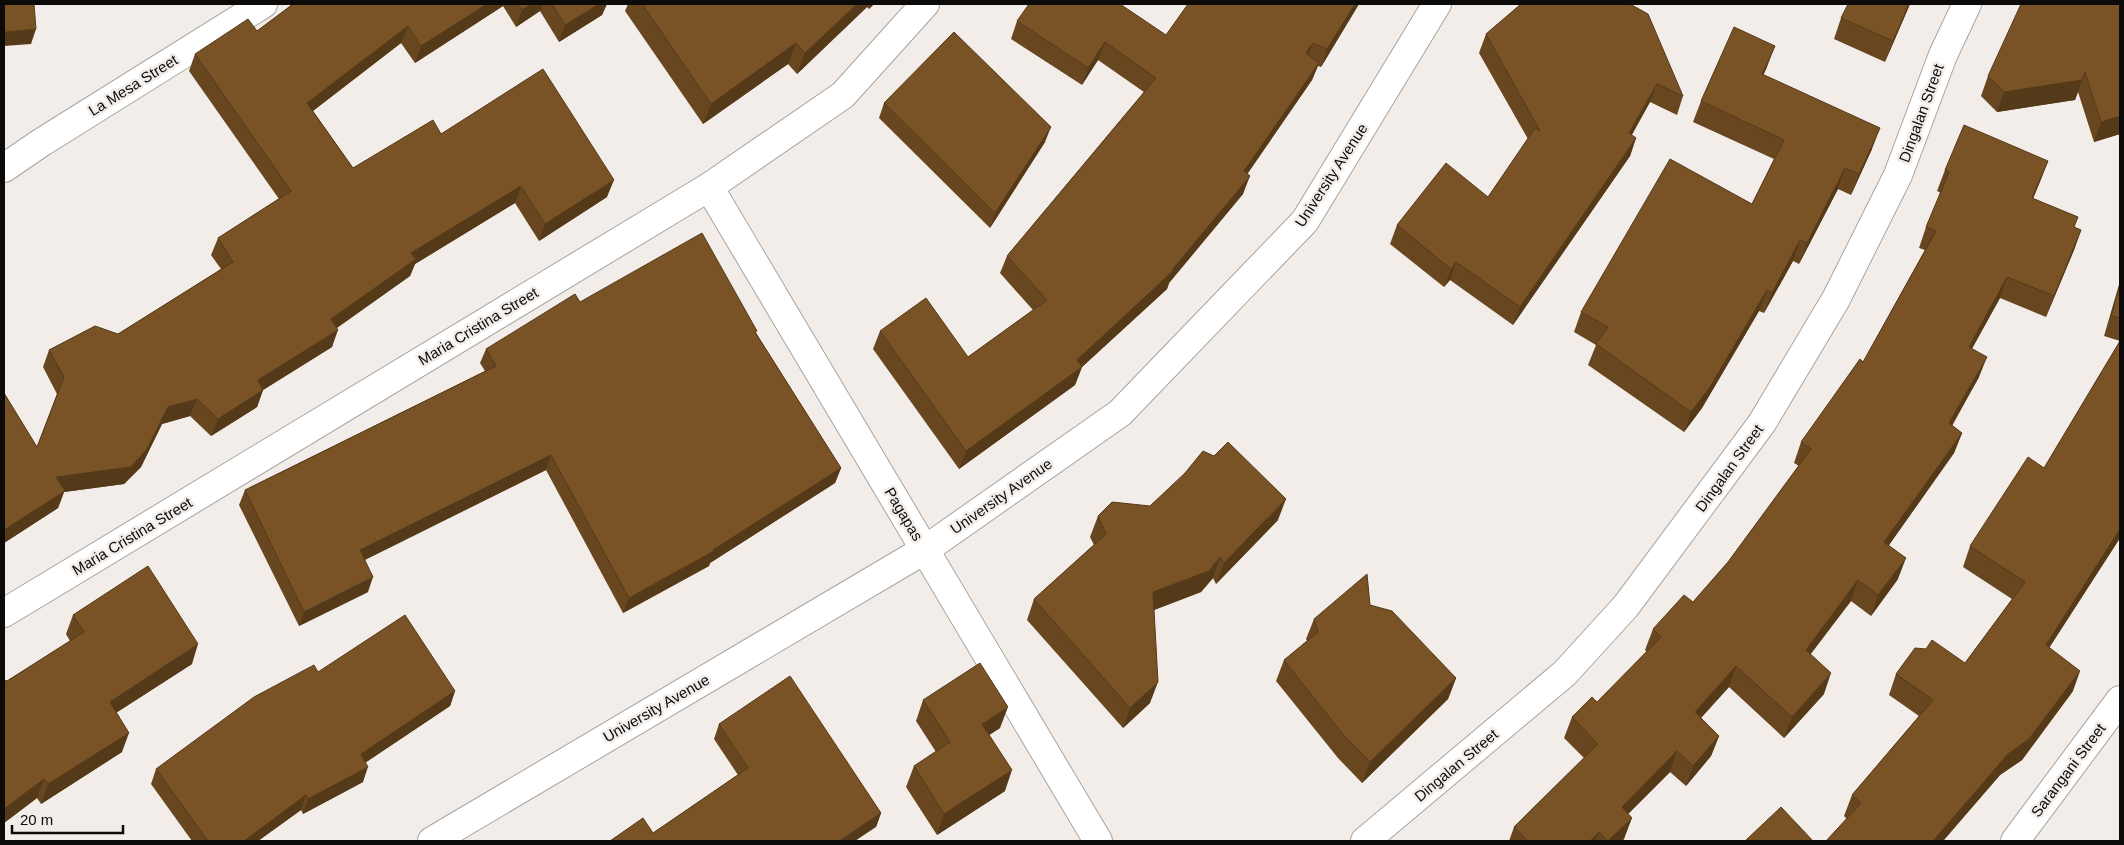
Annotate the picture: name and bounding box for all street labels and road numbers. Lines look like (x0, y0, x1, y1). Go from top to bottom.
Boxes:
street label: La Mesa Street (85, 50, 181, 119)
street label: Dingalan Street (1895, 61, 1947, 164)
street label: University Avenue (1291, 120, 1371, 230)
street label: Maria Cristina Street (415, 283, 542, 368)
street label: Dingalan Street (1692, 421, 1767, 515)
street label: University Avenue (947, 455, 1055, 537)
street label: Pagapas (881, 484, 927, 544)
street label: Maria Cristina Street (69, 493, 196, 578)
street label: University Avenue (600, 671, 712, 745)
street label: Sarangani Street (2027, 719, 2109, 820)
street label: Dingalan Street (1411, 725, 1502, 805)

